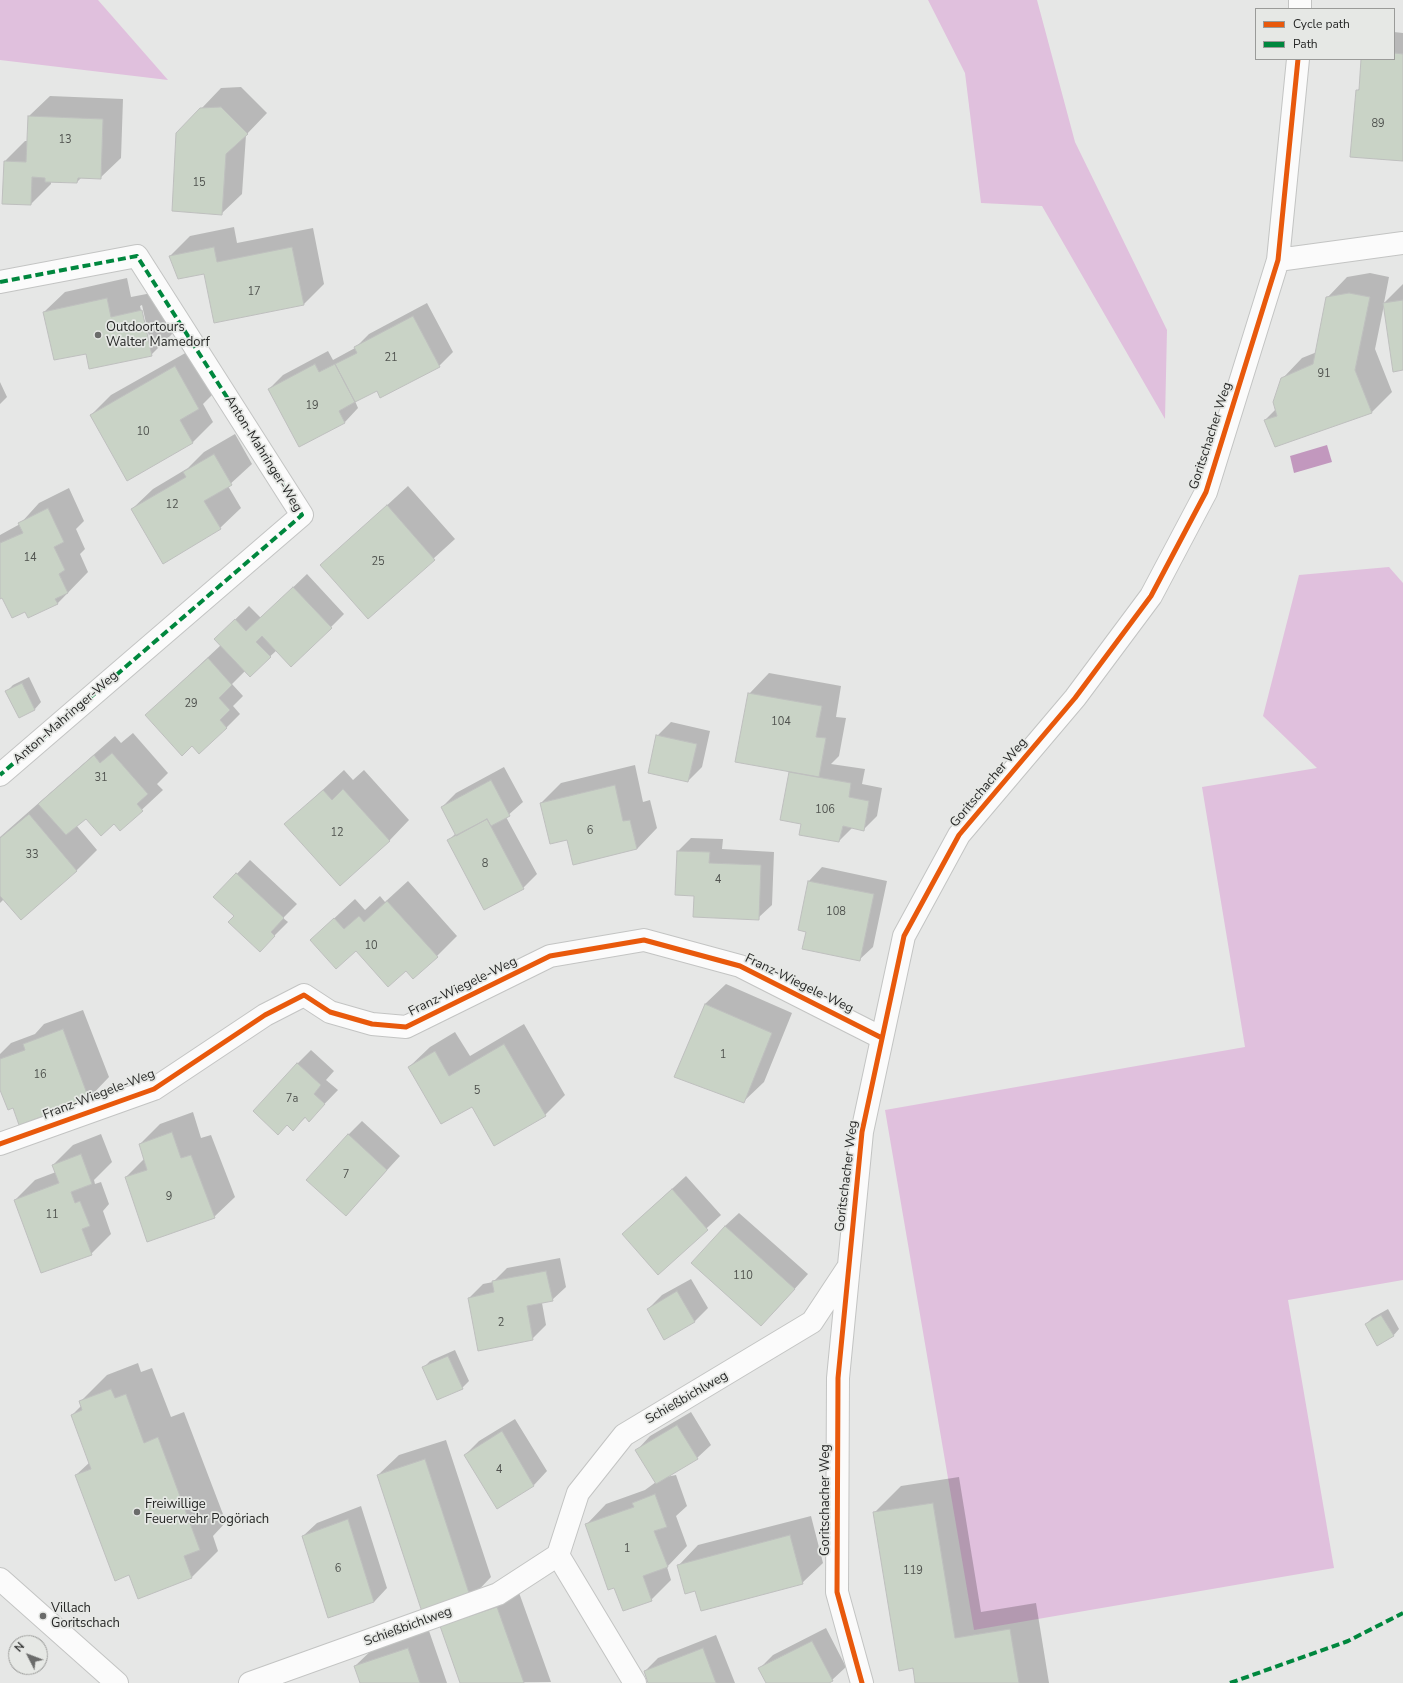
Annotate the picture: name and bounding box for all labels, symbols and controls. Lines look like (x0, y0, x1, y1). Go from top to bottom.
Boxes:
legend (1255, 8, 1395, 60)
text: Cycle path (1293, 16, 1350, 32)
text: Path (1293, 36, 1318, 52)
house number: 89 (1371, 117, 1385, 131)
house number: 13 (58, 133, 72, 147)
house number: 15 (192, 176, 206, 190)
house number: 17 (247, 285, 261, 299)
place label: Outdoortours Walter Mamedorf (106, 320, 210, 351)
marker: Outdoortours Walter Mamedorf (93, 330, 103, 340)
house number: 21 (384, 351, 398, 365)
house number: 91 (1317, 367, 1331, 381)
street label: Goritschacher Weg (1186, 380, 1236, 492)
street label: Anton-Mahringer-Weg (221, 393, 305, 515)
house number: 19 (305, 399, 319, 413)
house number: 10 (136, 425, 150, 439)
house number: 12 (165, 498, 179, 512)
house number: 14 (23, 551, 37, 565)
house number: 25 (371, 555, 385, 569)
street label: Anton-Mahringer-Weg (10, 668, 122, 768)
house number: 29 (184, 697, 198, 711)
house number: 104 (771, 715, 791, 729)
street label: Goritschacher Weg (947, 735, 1031, 831)
house number: 31 (94, 771, 108, 785)
house number: 106 (815, 803, 835, 817)
house number: 6 (587, 824, 593, 838)
house number: 12 (330, 826, 344, 840)
house number: 33 (25, 848, 39, 862)
house number: 8 (482, 857, 488, 871)
house number: 4 (715, 873, 721, 887)
house number: 108 (826, 905, 846, 919)
house number: 10 (364, 939, 378, 953)
street label: Franz-Wiegele-Weg (742, 951, 856, 1017)
street label: Franz-Wiegele-Weg (406, 954, 520, 1020)
house number: 1 (720, 1048, 726, 1062)
street label: Franz-Wiegele-Weg (41, 1066, 157, 1124)
house number: 16 (33, 1068, 47, 1082)
house number: 5 (474, 1084, 480, 1098)
house number: 7a (286, 1092, 298, 1106)
street label: Goritschacher Weg (832, 1120, 862, 1232)
house number: 7 (343, 1168, 349, 1182)
house number: 9 (166, 1190, 172, 1204)
house number: 11 (45, 1208, 59, 1222)
house number: 110 (733, 1269, 753, 1283)
house number: 2 (498, 1316, 504, 1330)
street label: Schießbichlweg (643, 1368, 731, 1428)
street label: Goritschacher Weg (818, 1444, 834, 1556)
house number: 4 (496, 1463, 502, 1477)
place label: Freiwillige Feuerwehr Pogöriach (145, 1497, 269, 1528)
marker: Freiwillige Feuerwehr Pogöriach (132, 1507, 142, 1517)
house number: 1 (624, 1542, 630, 1556)
house number: 6 (335, 1562, 341, 1576)
house number: 119 (903, 1564, 923, 1578)
place label: Villach Goritschach (51, 1601, 120, 1632)
street label: Schießbichlweg (362, 1604, 454, 1650)
marker: Villach Goritschach (38, 1611, 48, 1621)
north arrow (8, 1635, 48, 1675)
text: N (11, 1639, 28, 1655)

